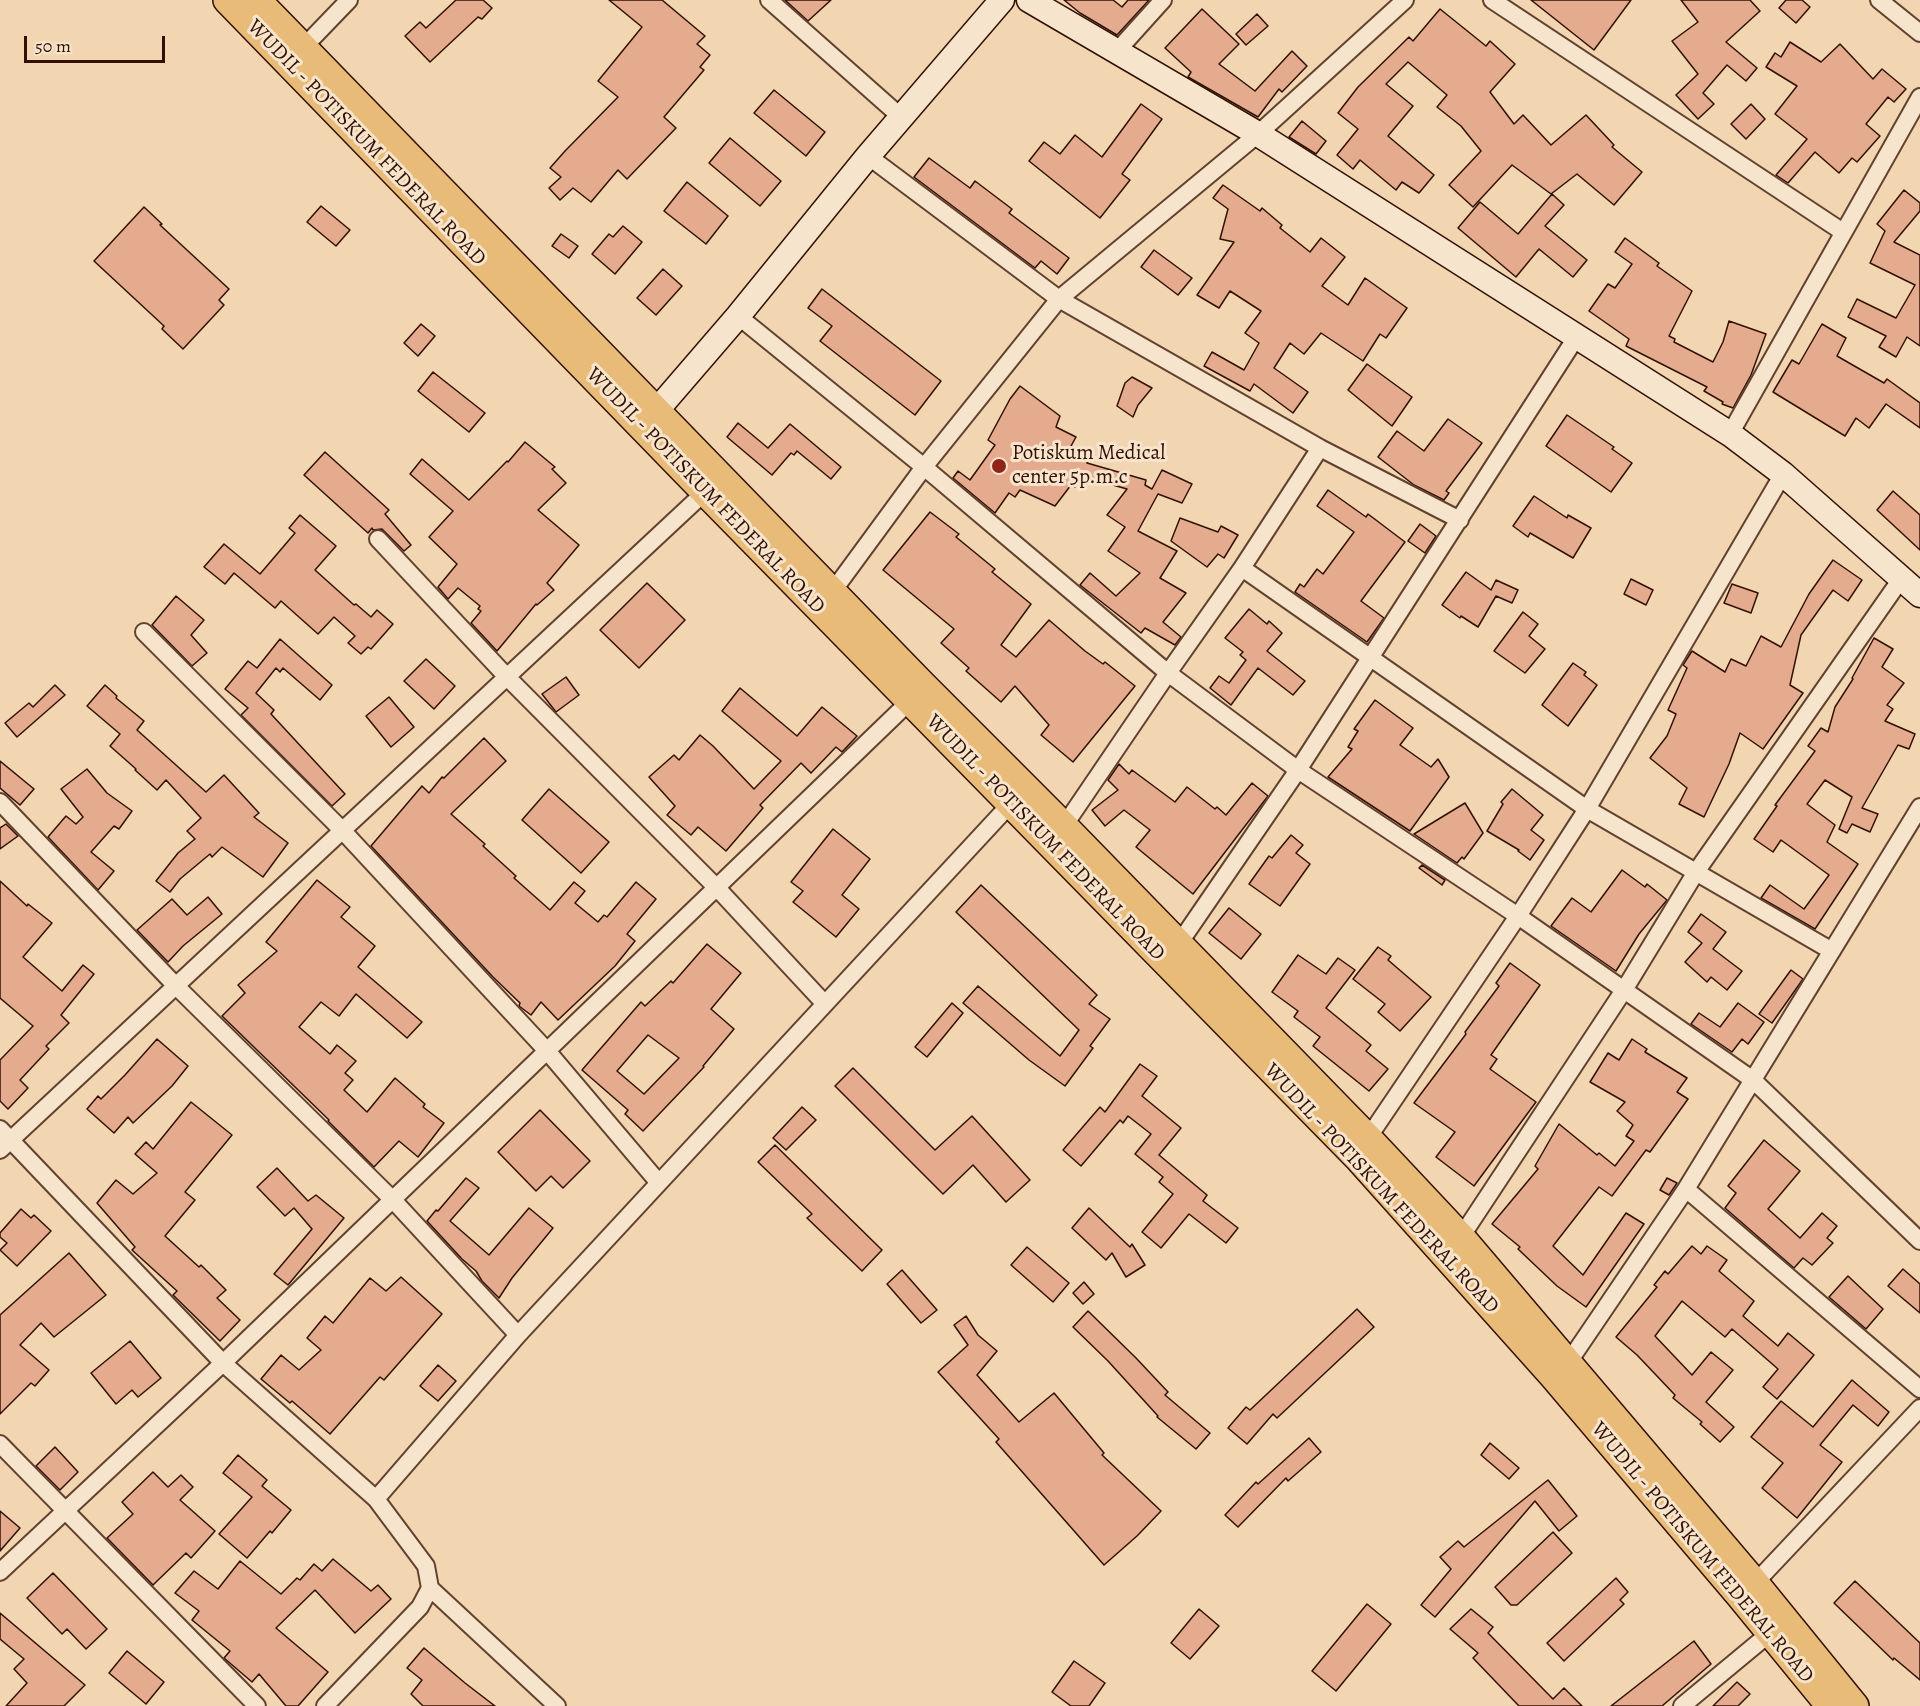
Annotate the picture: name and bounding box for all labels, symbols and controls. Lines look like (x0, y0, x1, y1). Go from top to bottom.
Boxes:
street label: WUDIL - POTISKUM FEDERAL ROAD (241, 15, 491, 271)
scale bar (27, 24, 168, 62)
text: 50 m (35, 34, 71, 58)
street label: WUDIL - POTISKUM FEDERAL ROAD (580, 363, 830, 619)
place label: Potiskum Medical center 5p.m.c (1012, 441, 1165, 491)
marker: Potiskum Medical center 5p.m.c (990, 457, 1008, 475)
street label: WUDIL - POTISKUM FEDERAL ROAD (920, 710, 1170, 966)
street label: WUDIL - POTISKUM FEDERAL ROAD (1258, 1059, 1504, 1319)
street label: WUDIL - POTISKUM FEDERAL ROAD (1585, 1417, 1819, 1689)

